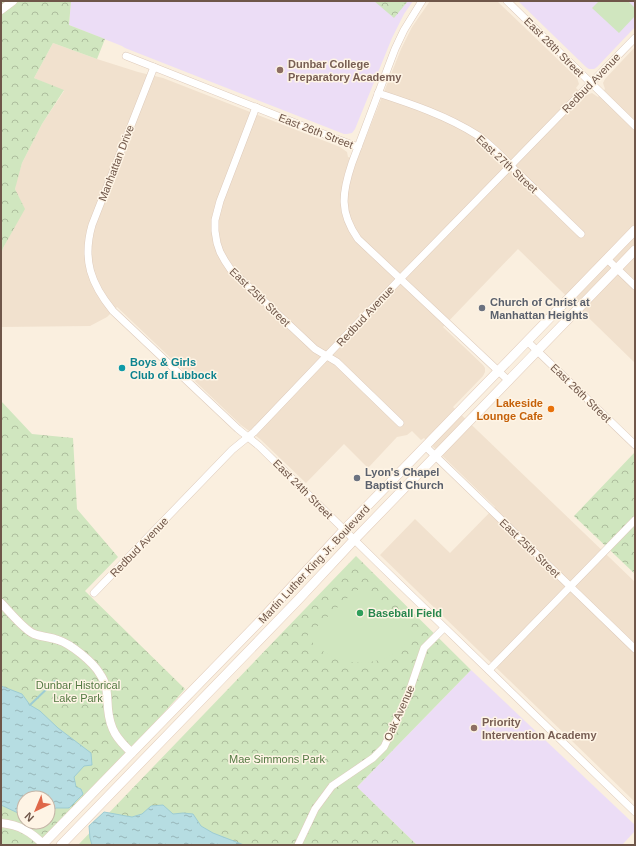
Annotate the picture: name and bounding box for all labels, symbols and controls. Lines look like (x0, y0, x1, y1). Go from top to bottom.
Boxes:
street label: East 28th Street (522, 15, 586, 79)
street label: Redbud Avenue (560, 51, 622, 115)
place label: Dunbar College Preparatory Academy (288, 58, 402, 83)
marker: Dunbar College Preparatory Academy (275, 65, 285, 75)
street label: East 26th Street (277, 111, 355, 151)
street label: Manhattan Drive (96, 123, 136, 203)
street label: East 27th Street (474, 133, 540, 195)
street label: East 25th Street (227, 265, 293, 329)
street label: Redbud Avenue (334, 283, 396, 349)
place label: Church of Christ at Manhattan Heights (490, 296, 590, 321)
marker: Church of Christ at Manhattan Heights (477, 303, 487, 313)
place label: Boys & Girls Club of Lubbock (130, 356, 218, 381)
street label: East 26th Street (548, 361, 614, 425)
marker: Boys & Girls Club of Lubbock (117, 363, 127, 373)
place label: Lakeside Lounge Cafe (476, 397, 543, 422)
marker: Lakeside Lounge Cafe (546, 404, 556, 414)
street label: East 24th Street (271, 457, 335, 521)
place label: Lyon's Chapel Baptist Church (365, 466, 444, 491)
marker: Lyon's Chapel Baptist Church (352, 473, 362, 483)
street label: Martin Luther King Jr. Boulevard (256, 502, 372, 626)
street label: Redbud Avenue (108, 515, 170, 579)
street label: East 25th Street (497, 516, 563, 580)
place label: Baseball Field (368, 607, 442, 619)
marker: Baseball Field (355, 608, 365, 618)
park label: Dunbar Historical Lake Park (36, 679, 120, 704)
street label: Oak Avenue (381, 683, 417, 743)
place label: Priority Intervention Academy (482, 716, 597, 741)
marker: Priority Intervention Academy (469, 723, 479, 733)
park label: Mae Simmons Park (229, 753, 325, 765)
north arrow (16, 790, 56, 830)
text: N (22, 810, 36, 824)

